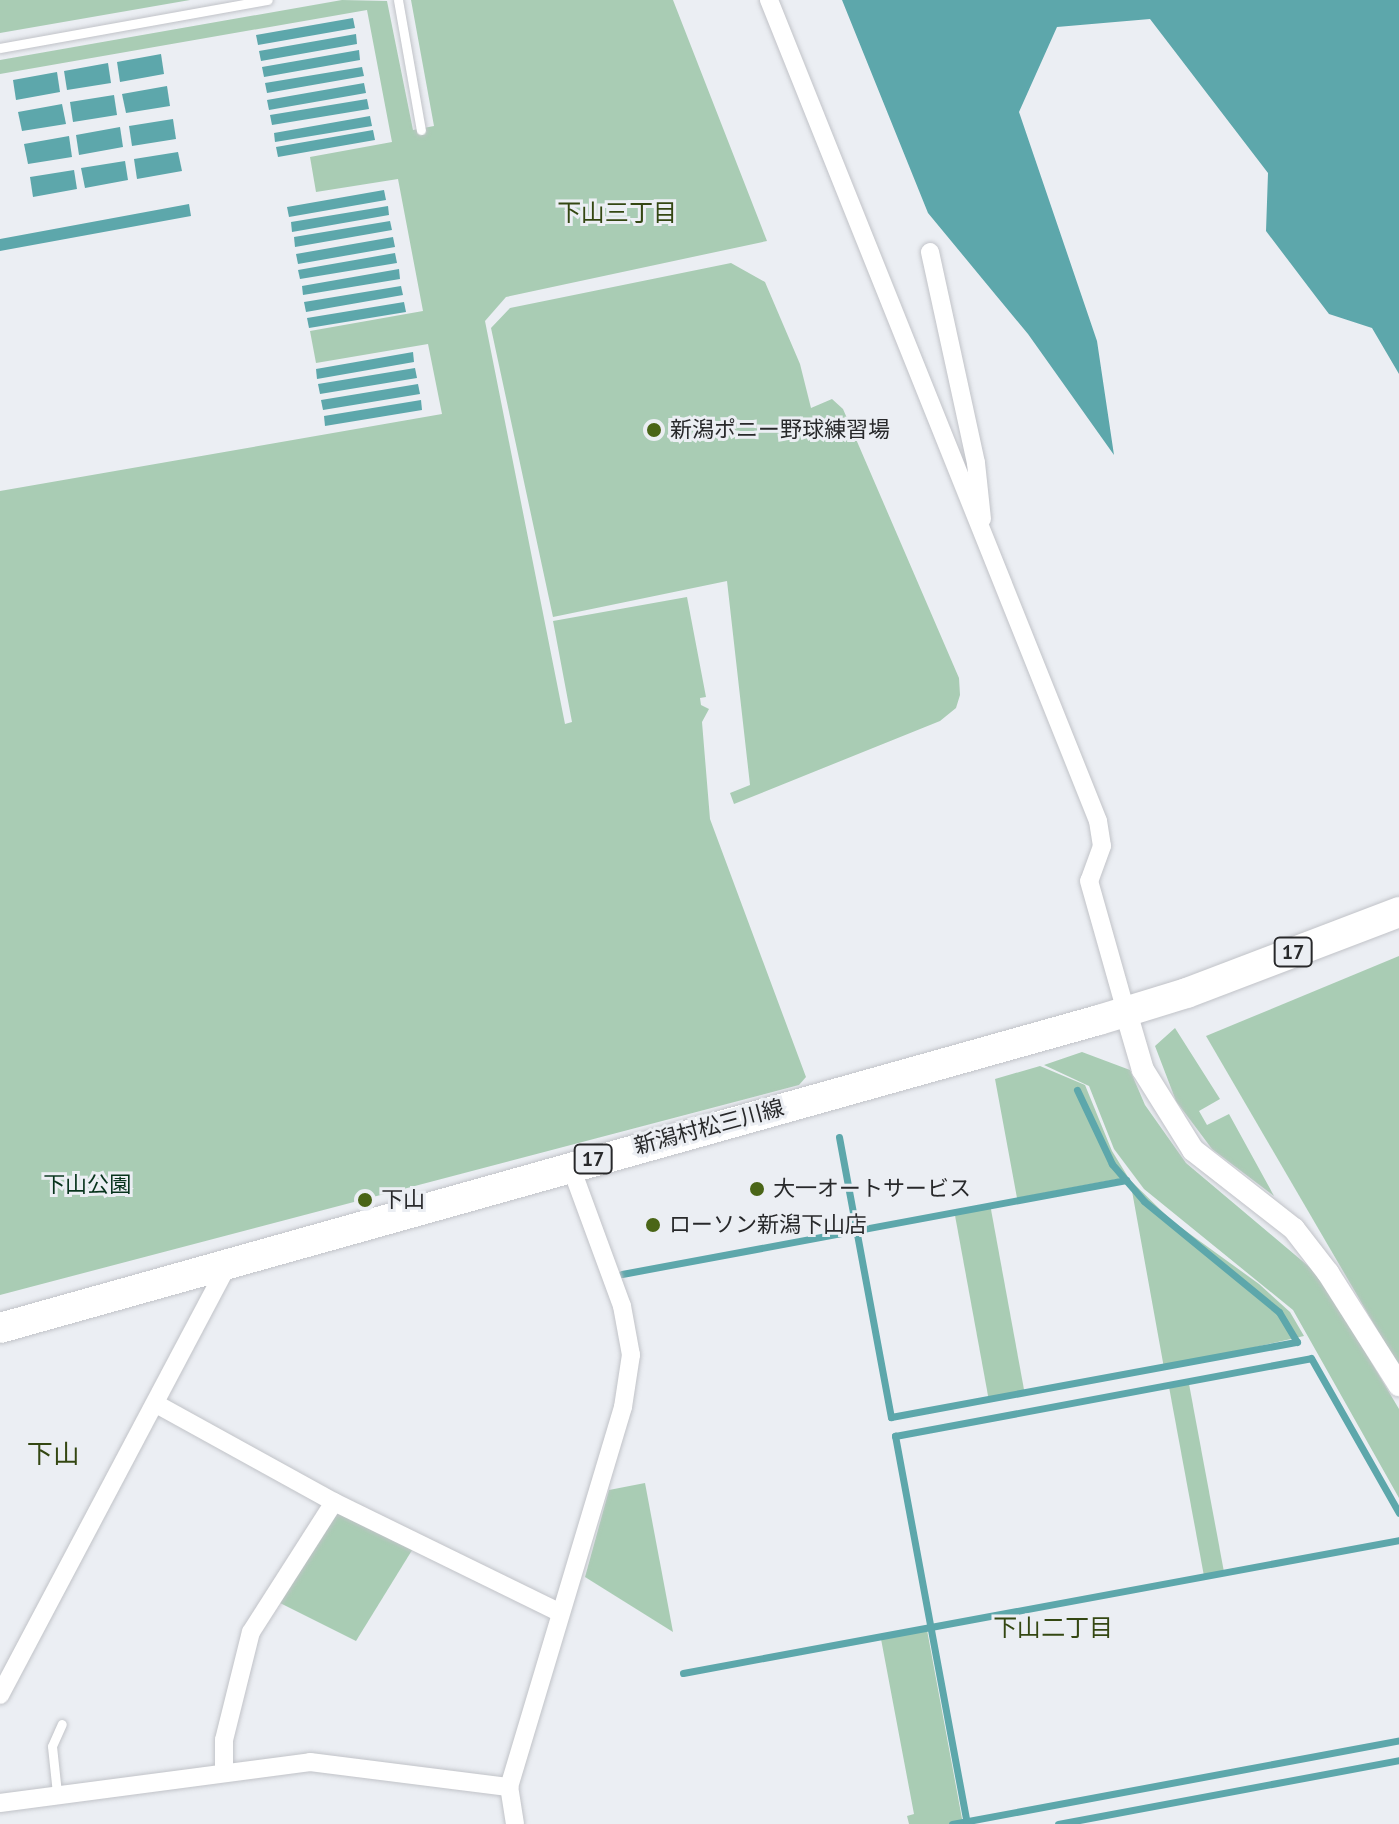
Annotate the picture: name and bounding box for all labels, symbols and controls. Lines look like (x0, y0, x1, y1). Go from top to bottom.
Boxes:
district label: 下山三丁目 (557, 199, 677, 227)
place label: 新潟ポニー野球練習場 (670, 417, 890, 443)
marker: 新潟ポニー野球練習場 (645, 421, 663, 439)
road number: 17 (1273, 936, 1313, 968)
street label: 新潟村松三川線 (631, 1094, 787, 1160)
road number: 17 (573, 1143, 613, 1175)
park label: 下山公園 (43, 1172, 131, 1198)
place label: 大一オートサービス (773, 1176, 971, 1202)
marker: 大一オートサービス (748, 1180, 766, 1198)
place label: 下山 (381, 1187, 425, 1213)
marker: 下山 (356, 1191, 374, 1209)
place label: ローソン新潟下山店 (669, 1212, 867, 1238)
marker: ローソン新潟下山店 (644, 1216, 662, 1234)
district label: 下山 (27, 1438, 79, 1470)
district label: 下山二丁目 (993, 1614, 1113, 1642)

